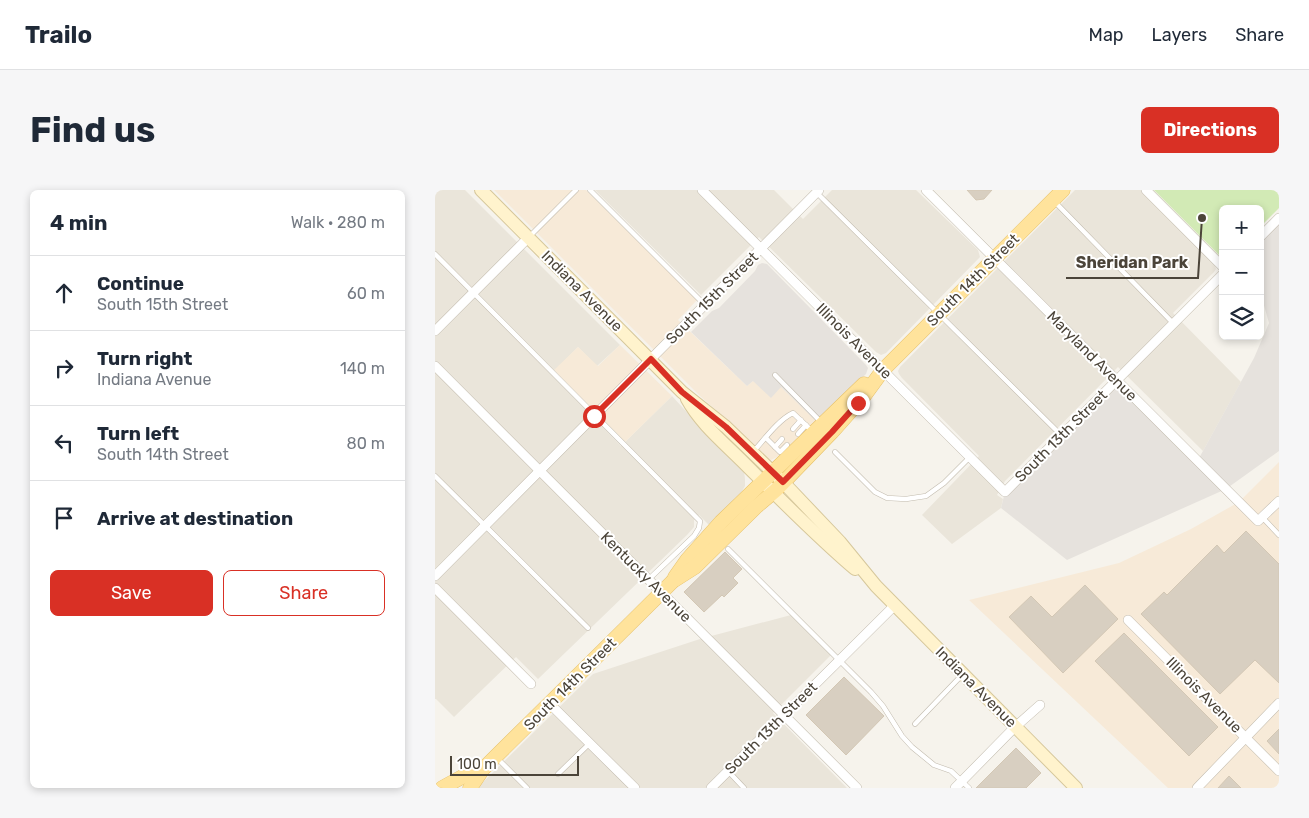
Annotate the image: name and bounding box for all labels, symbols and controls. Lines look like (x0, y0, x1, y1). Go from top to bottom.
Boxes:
text: Trailo (25, 21, 92, 49)
text: Map (1089, 24, 1124, 46)
text: Layers (1152, 24, 1207, 46)
text: Share (1235, 24, 1284, 46)
button: Directions (1141, 107, 1279, 153)
text: Find us (30, 109, 155, 151)
map controls (1219, 205, 1264, 340)
button: + (1219, 205, 1264, 250)
text: 4 min (50, 210, 108, 235)
text: Walk · 280 m (291, 213, 385, 232)
street label: South 14th Street (923, 230, 1023, 330)
street label: Indiana Avenue (538, 247, 626, 335)
callout: Sheridan Park (1066, 247, 1198, 278)
street label: South 15th Street (662, 248, 762, 348)
button: − (1219, 250, 1264, 295)
text: Sheridan Park (1076, 253, 1189, 272)
text: Continue (97, 272, 184, 295)
icon: ahead (50, 279, 78, 307)
text: 60 m (347, 284, 385, 303)
text: South 15th Street (97, 295, 228, 314)
button: layers (1219, 295, 1264, 340)
street label: Illinois Avenue (812, 299, 896, 383)
street label: Maryland Avenue (1043, 307, 1141, 405)
text: Turn right (97, 347, 192, 370)
icon: right (50, 354, 78, 382)
text: 140 m (340, 359, 385, 378)
text: Indiana Avenue (97, 370, 211, 389)
street label: South 13th Street (1011, 386, 1111, 486)
route end (847, 392, 870, 415)
route start (583, 405, 606, 428)
text: Turn left (97, 422, 179, 445)
icon: left (50, 429, 78, 457)
text: 80 m (347, 434, 385, 453)
text: South 14th Street (97, 445, 229, 464)
icon: arrive (50, 504, 78, 532)
text: Arrive at destination (97, 507, 293, 530)
street label: Kentucky Avenue (597, 528, 695, 626)
button: Save (50, 570, 213, 616)
button: Share (223, 570, 385, 616)
street label: South 14th Street (520, 634, 620, 734)
street label: Indiana Avenue (932, 643, 1020, 731)
street label: Illinois Avenue (1162, 653, 1246, 737)
street label: South 13th Street (721, 678, 821, 778)
scale bar (450, 753, 579, 776)
text: 100 m (457, 756, 497, 773)

